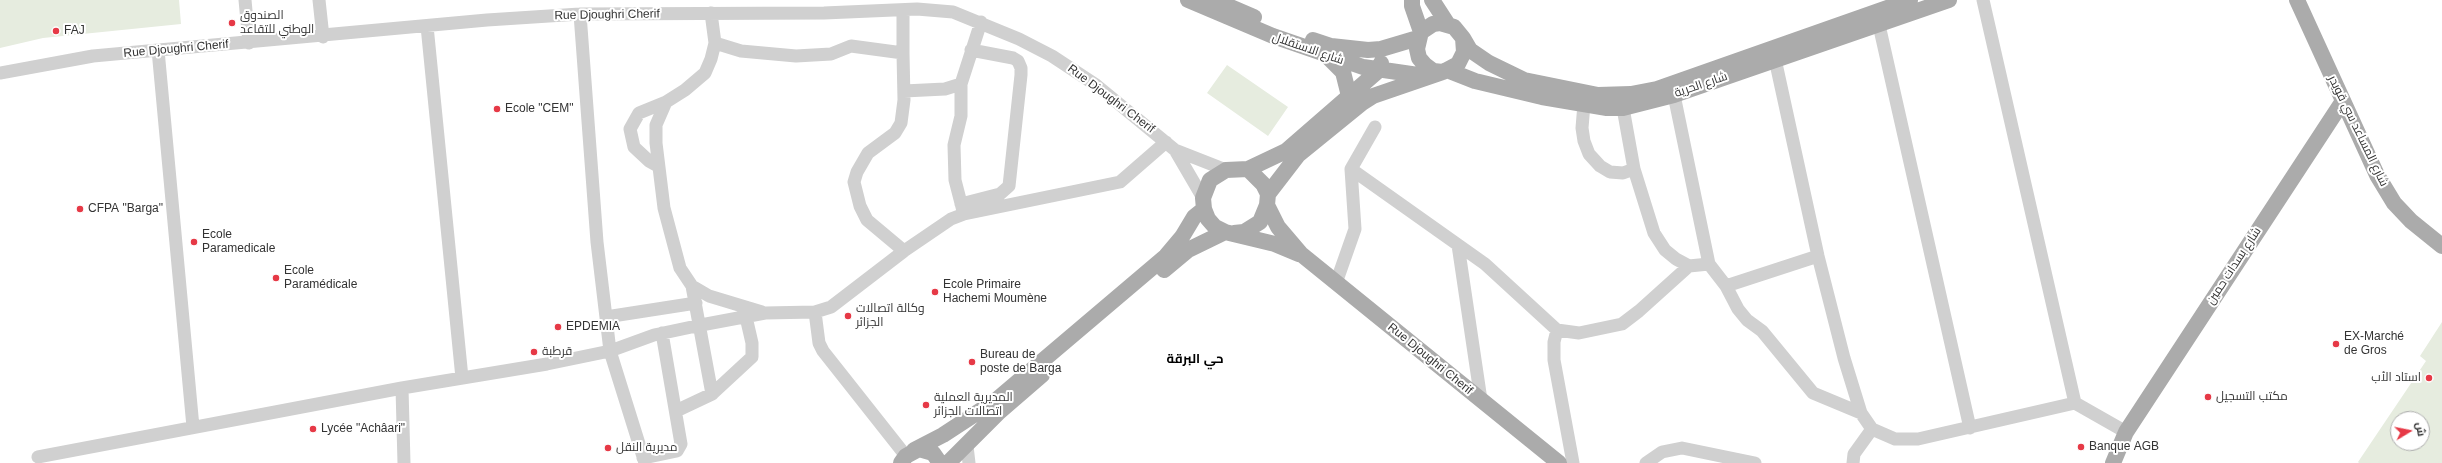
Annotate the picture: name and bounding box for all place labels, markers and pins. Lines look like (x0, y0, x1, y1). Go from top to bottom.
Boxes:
place label: الصندوق الوطني للتقاعد (240, 9, 314, 37)
marker: الصندوق الوطني للتقاعد (227, 18, 237, 28)
place label: FAJ (64, 24, 85, 38)
marker: FAJ (51, 26, 61, 36)
place label: Ecole "CEM" (505, 102, 574, 116)
marker: Ecole "CEM" (492, 104, 502, 114)
place label: CFPA "Barga" (88, 202, 163, 216)
marker: CFPA "Barga" (75, 204, 85, 214)
place label: Ecole Paramedicale (202, 228, 275, 256)
marker: Ecole Paramedicale (189, 237, 199, 247)
place label: Ecole Paramédicale (284, 264, 357, 292)
marker: Ecole Paramédicale (271, 273, 281, 283)
place label: Ecole Primaire Hachemi Moumène (943, 278, 1047, 306)
marker: Ecole Primaire Hachemi Moumène (930, 287, 940, 297)
place label: وكالة اتصالات الجزائر (856, 302, 925, 330)
marker: وكالة اتصالات الجزائر (843, 311, 853, 321)
place label: EPDEMIA (566, 320, 620, 334)
marker: EPDEMIA (553, 322, 563, 332)
place label: EX-Marché de Gros (2344, 330, 2404, 358)
marker: EX-Marché de Gros (2331, 339, 2341, 349)
place label: قرطبة (542, 345, 572, 359)
marker: قرطبة (529, 347, 539, 357)
place label: Bureau de poste de Barga (980, 348, 1061, 376)
marker: Bureau de poste de Barga (967, 357, 977, 367)
place label: استاد الأب (2371, 371, 2421, 385)
marker: استاد الأب (2424, 373, 2434, 383)
place label: مكتب التسجيل (2216, 390, 2288, 404)
place label: المديرية العملية اتصالات الجزائر (934, 391, 1013, 419)
marker: مكتب التسجيل (2203, 392, 2213, 402)
marker: المديرية العملية اتصالات الجزائر (921, 400, 931, 410)
place label: Lycée "Achâari" (321, 422, 405, 436)
marker: Lycée "Achâari" (308, 424, 318, 434)
place label: Banque AGB (2089, 440, 2159, 454)
place label: مديرية النقل (616, 441, 677, 455)
marker: Banque AGB (2076, 442, 2086, 452)
marker: مديرية النقل (603, 443, 613, 453)

